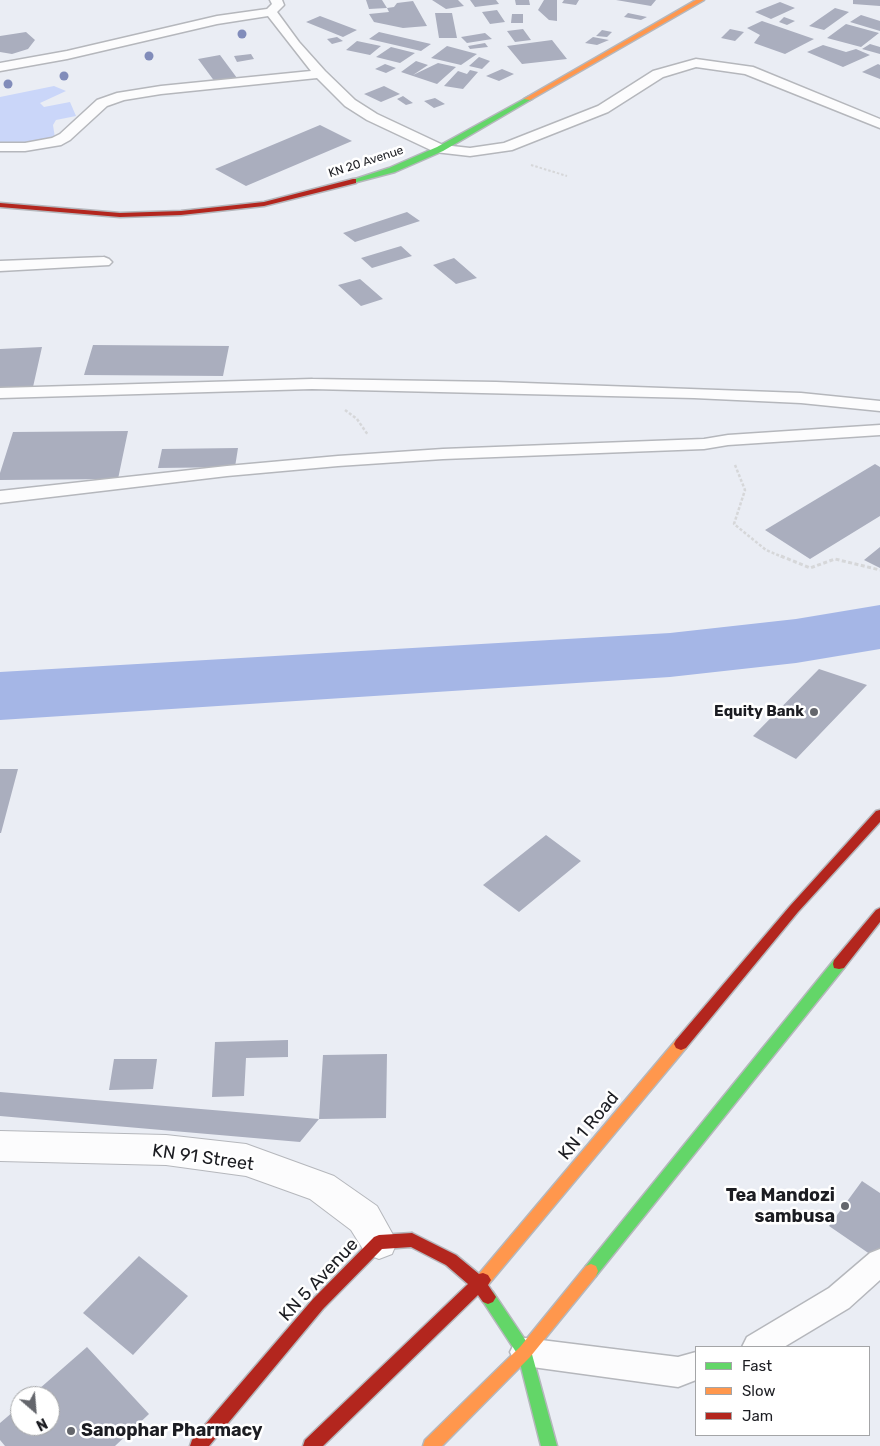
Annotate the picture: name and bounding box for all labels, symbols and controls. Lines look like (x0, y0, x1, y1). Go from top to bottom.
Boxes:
street label: KN 20 Avenue (327, 143, 405, 181)
place label: Equity Bank (714, 703, 804, 721)
marker: Equity Bank (808, 706, 820, 718)
street label: KN 1 Road (554, 1087, 624, 1165)
street label: KN 91 Street (151, 1140, 255, 1176)
place label: Tea Mandozi sambusa (726, 1185, 835, 1228)
marker: Tea Mandozi sambusa (839, 1200, 851, 1212)
street label: KN 5 Avenue (275, 1234, 363, 1326)
legend (695, 1346, 870, 1436)
text: Fast (742, 1357, 772, 1375)
text: Slow (742, 1382, 775, 1400)
north arrow (10, 1386, 60, 1436)
text: Jam (742, 1407, 773, 1425)
text: N (33, 1414, 50, 1434)
place label: Sanophar Pharmacy (81, 1420, 263, 1442)
marker: Sanophar Pharmacy (65, 1425, 77, 1437)

